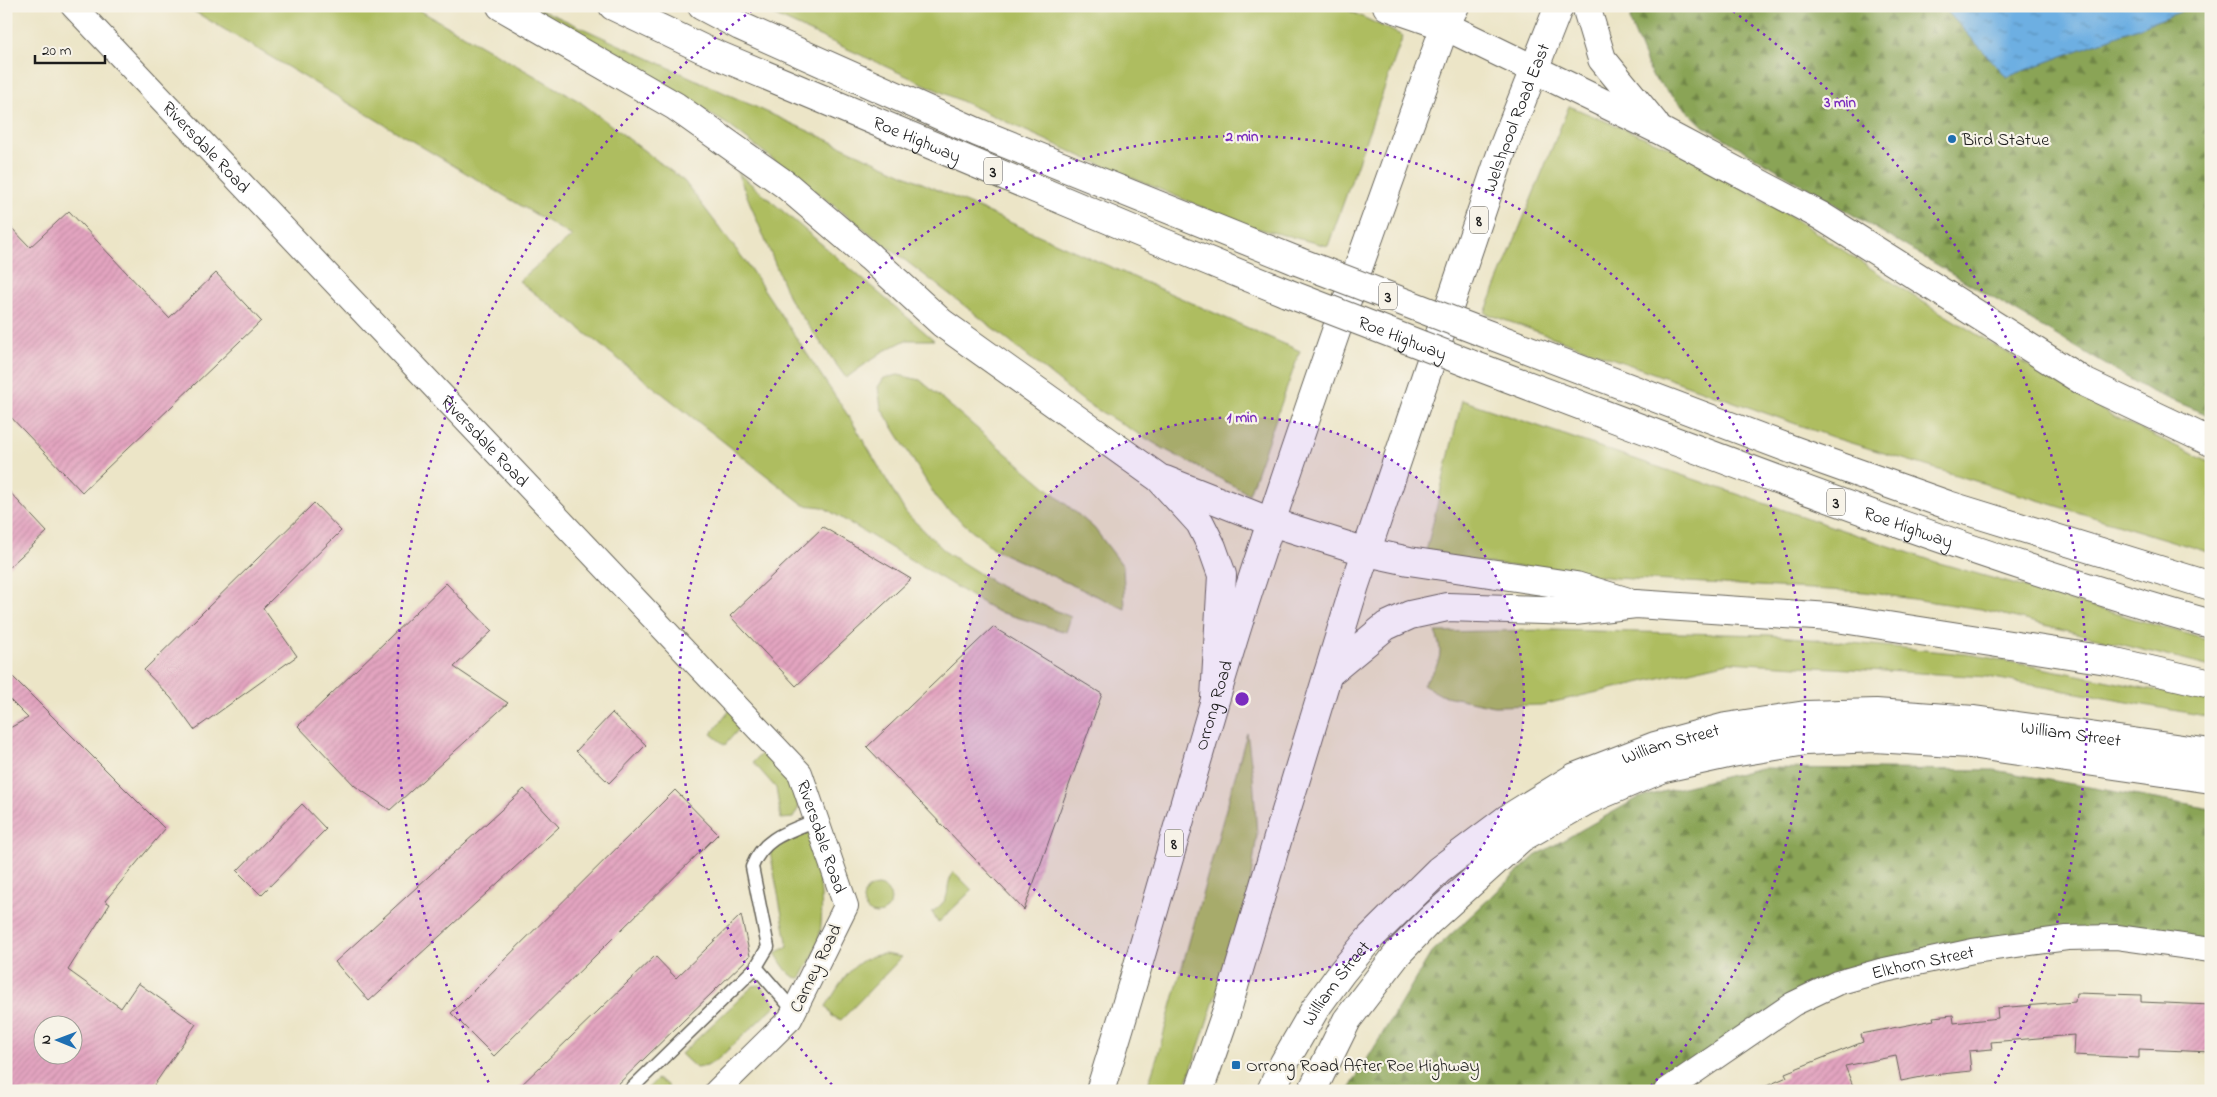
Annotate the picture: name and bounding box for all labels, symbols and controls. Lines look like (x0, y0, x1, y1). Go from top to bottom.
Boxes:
scale bar (35, 32, 105, 64)
text: 20 m (42, 40, 72, 62)
street label: Welshpool Road East (1478, 40, 1558, 196)
text: 3 min (1823, 92, 1856, 114)
street label: Riversdale Road (155, 96, 255, 200)
street label: Roe Highway (868, 111, 964, 171)
text: 2 min (1225, 126, 1259, 148)
place label: Bird Statue (1961, 128, 2050, 154)
marker: Bird Statue (1946, 133, 1958, 145)
road number: 3 (984, 158, 1002, 185)
road number: 8 (1470, 206, 1488, 234)
road number: 3 (1379, 282, 1397, 310)
street label: Roe Highway (1354, 311, 1450, 369)
street label: Riversdale Road (434, 390, 534, 494)
text: 1 min (1227, 407, 1258, 429)
road number: 3 (1827, 488, 1845, 516)
street label: Roe Highway (1859, 501, 1956, 557)
street label: Orrong Road (1190, 658, 1241, 754)
centre of rings (1233, 690, 1251, 708)
street label: William Street (2019, 716, 2122, 755)
street label: William Street (1618, 718, 1723, 773)
street label: Riversdale Road (788, 777, 852, 897)
road number: 8 (1165, 830, 1183, 856)
street label: Carney Road (784, 920, 849, 1018)
street label: William Street (1297, 936, 1378, 1032)
street label: Elkhorn Street (1869, 940, 1977, 988)
north arrow (32, 1014, 82, 1064)
text: N (36, 1035, 57, 1045)
place label: Orrong Road After Roe Highway (1246, 1054, 1479, 1081)
marker: Orrong Road After Roe Highway (1230, 1059, 1242, 1071)

